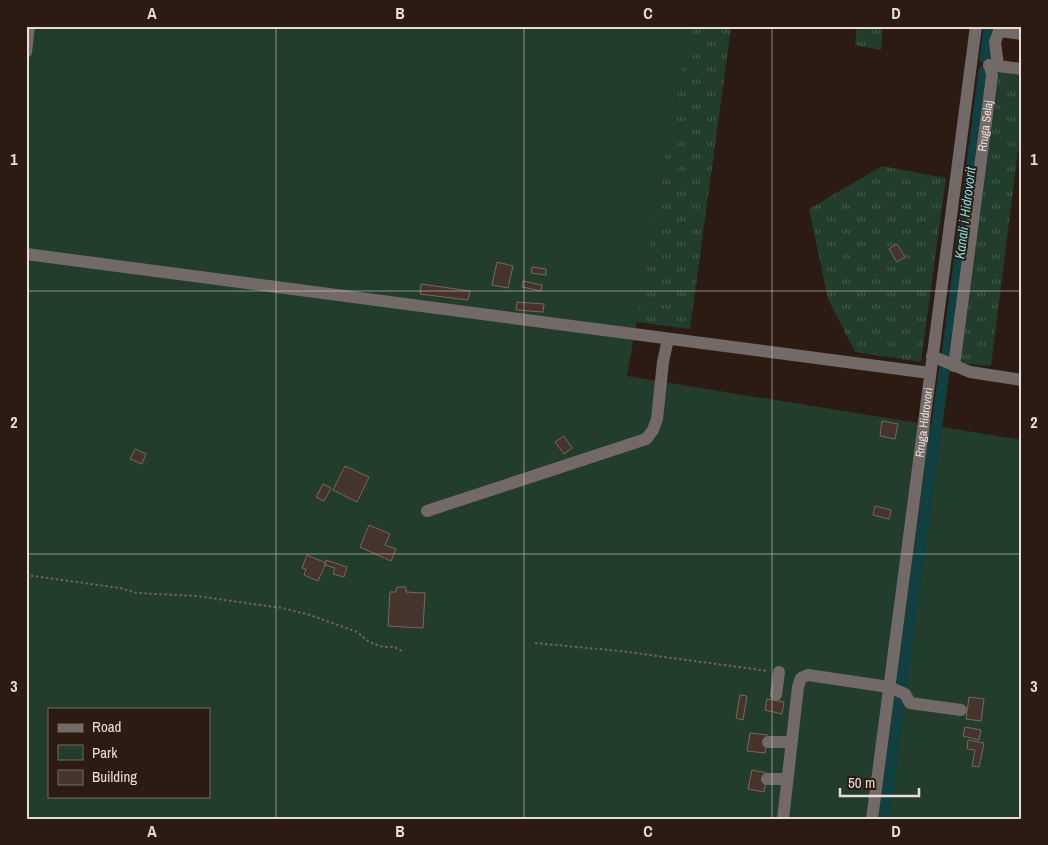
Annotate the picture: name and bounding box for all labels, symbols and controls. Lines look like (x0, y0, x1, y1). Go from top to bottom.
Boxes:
text: A (147, 2, 157, 24)
text: B (395, 2, 405, 24)
text: C (643, 2, 653, 24)
text: D (891, 2, 901, 24)
street label: Rruga Selaj (974, 99, 997, 153)
text: 1 (10, 148, 18, 170)
text: 1 (1030, 148, 1038, 170)
water label: Kanali i Hidrovorit (950, 165, 980, 260)
street label: Rruga Hidrovori (912, 387, 937, 458)
text: 2 (10, 411, 18, 433)
text: 2 (1030, 411, 1038, 433)
text: 3 (10, 675, 18, 697)
text: 3 (1030, 675, 1038, 697)
legend (48, 708, 210, 798)
text: Road (92, 716, 121, 737)
text: Park (92, 742, 118, 763)
scale bar (840, 765, 919, 797)
text: Building (92, 766, 137, 787)
text: 50 m (848, 772, 875, 793)
text: A (147, 820, 157, 842)
text: B (395, 820, 405, 842)
text: C (643, 820, 653, 842)
text: D (891, 820, 901, 842)

